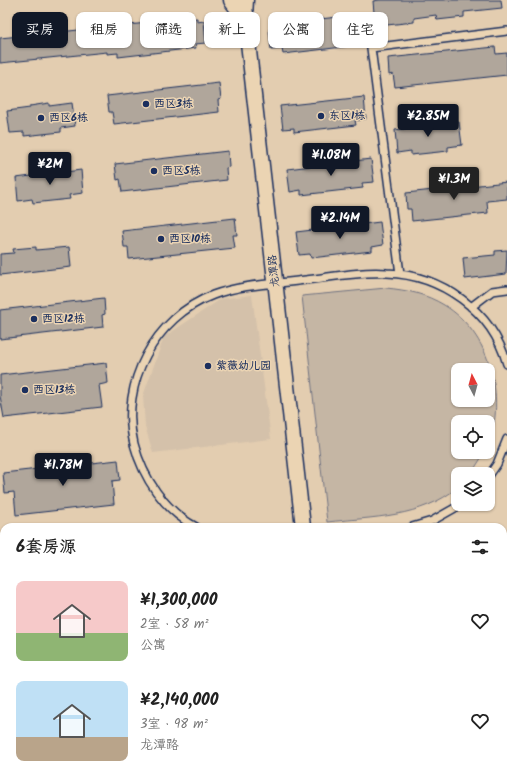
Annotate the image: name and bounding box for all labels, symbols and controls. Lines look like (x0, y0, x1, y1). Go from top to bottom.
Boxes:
chip: 买房 (12, 12, 68, 48)
chip: 租房 (76, 12, 132, 48)
chip: 筛选 (140, 12, 196, 48)
chip: 新上 (204, 12, 260, 48)
chip: 公寓 (268, 12, 324, 48)
chip: 住宅 (332, 12, 388, 48)
place label: 西区3栋 (154, 95, 193, 113)
marker: 西区3栋 (141, 99, 151, 109)
pin: ¥2.85M (395, 104, 461, 138)
text: ¥2.85M (407, 106, 449, 127)
place label: 东区1栋 (329, 107, 365, 125)
place label: 西区6栋 (49, 109, 88, 127)
marker: 东区1栋 (316, 111, 326, 121)
marker: 西区6栋 (36, 113, 46, 123)
pin: ¥1.08M (298, 143, 364, 177)
text: ¥1.08M (311, 145, 351, 166)
pin: ¥2M (31, 152, 69, 186)
text: ¥2M (37, 154, 63, 175)
place label: 西区5栋 (162, 162, 201, 180)
marker: 西区5栋 (149, 166, 159, 176)
pin: ¥1.3M (426, 167, 482, 201)
text: ¥1.3M (438, 169, 470, 190)
pin: ¥2.14M (307, 206, 373, 240)
text: ¥2.14M (320, 208, 360, 229)
place label: 西区10栋 (169, 230, 211, 248)
marker: 西区10栋 (156, 234, 166, 244)
street label: 龙潭路 (263, 254, 285, 288)
place label: 西区12栋 (42, 310, 85, 328)
marker: 西区12栋 (29, 314, 39, 324)
place label: 紫薇幼儿园 (216, 357, 271, 375)
marker: 紫薇幼儿园 (203, 361, 213, 371)
north arrow (451, 363, 495, 407)
map controls (451, 363, 495, 511)
place label: 西区13栋 (33, 381, 75, 399)
marker: 西区13栋 (20, 385, 30, 395)
button: locate (451, 415, 495, 459)
pin: ¥1.78M (30, 453, 96, 487)
text: ¥1.78M (44, 455, 82, 476)
button: layers (451, 467, 495, 511)
text: 6套房源 (16, 534, 76, 561)
icon: filters (469, 536, 491, 558)
text: ¥1,300,000 (140, 587, 217, 614)
icon: home (48, 597, 96, 645)
icon: heart (469, 610, 491, 632)
text: 2室 · 58 m² (140, 614, 208, 635)
text: 公寓 (140, 635, 166, 656)
text: ¥2,140,000 (140, 687, 219, 714)
icon: home (48, 697, 96, 745)
icon: heart (469, 710, 491, 732)
text: 3室 · 98 m² (140, 714, 208, 735)
text: 龙潭路 (140, 735, 179, 756)

